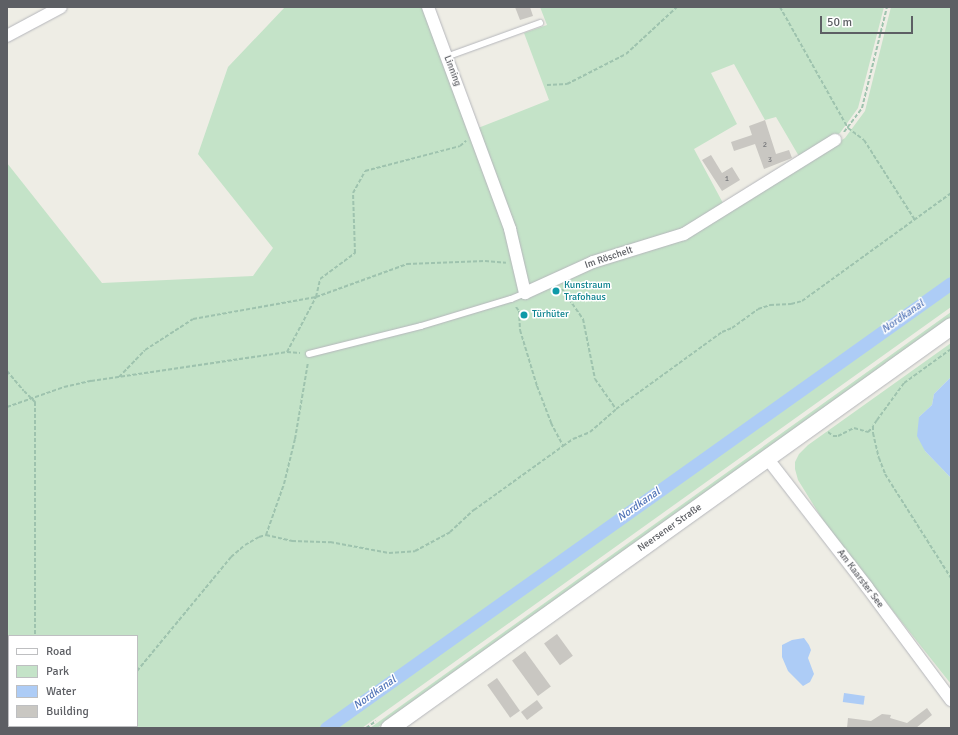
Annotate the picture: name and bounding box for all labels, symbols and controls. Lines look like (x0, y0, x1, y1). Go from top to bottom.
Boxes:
scale bar (822, 8, 915, 34)
text: 50 m (827, 15, 852, 30)
street label: Linning (441, 54, 463, 88)
house number: 2 (763, 140, 767, 150)
house number: 3 (768, 155, 772, 165)
house number: 1 (725, 174, 729, 184)
street label: Im Röschelt (583, 244, 635, 272)
place label: Kunstraum Trafohaus (564, 279, 611, 302)
marker: Kunstraum Trafohaus (551, 286, 561, 296)
water label: Nordkanal (879, 298, 927, 336)
place label: Türhüter (532, 309, 569, 321)
marker: Türhüter (519, 310, 529, 320)
water label: Nordkanal (615, 486, 663, 524)
street label: Neersener Straße (636, 502, 704, 554)
street label: Am Kaarster See (834, 547, 886, 611)
legend (8, 635, 138, 727)
text: Road (46, 644, 72, 659)
text: Park (46, 664, 69, 679)
water label: Nordkanal (351, 674, 399, 712)
text: Water (46, 684, 76, 699)
text: Building (46, 704, 89, 719)

